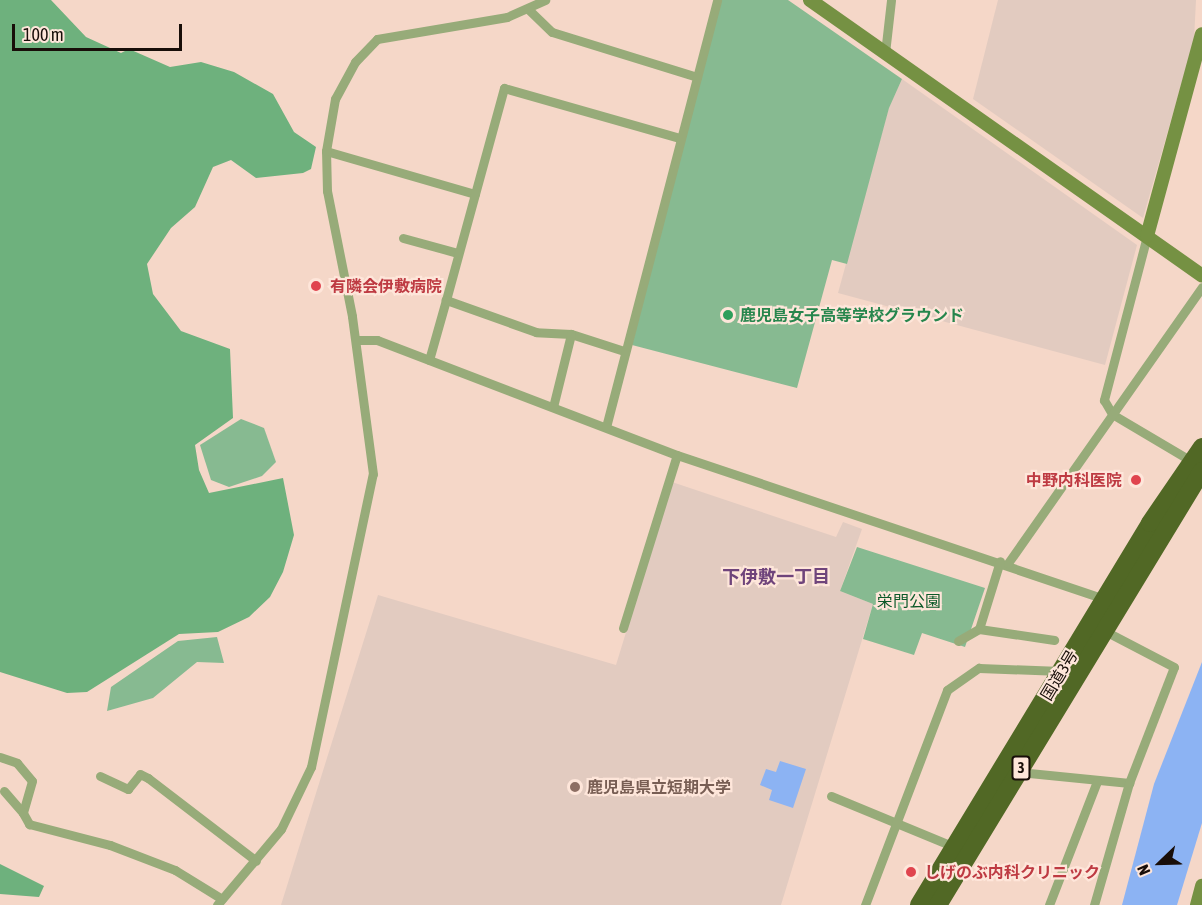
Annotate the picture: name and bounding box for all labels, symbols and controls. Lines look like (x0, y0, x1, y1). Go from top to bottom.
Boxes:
scale bar (15, 12, 184, 50)
text: 100 m (23, 24, 64, 45)
place label: 有隣会伊敷病院 (330, 276, 442, 296)
marker: 有隣会伊敷病院 (307, 277, 325, 295)
place label: 鹿児島女子高等学校グラウンド (740, 305, 964, 325)
marker: 鹿児島女子高等学校グラウンド (721, 308, 735, 322)
place label: 中野内科医院 (1026, 470, 1122, 490)
marker: 中野内科医院 (1127, 471, 1145, 489)
district label: 下伊敷一丁目 (722, 566, 830, 588)
park label: 栄門公園 (877, 591, 941, 611)
street label: 国道3号 (1036, 646, 1082, 704)
road number: 3 (1010, 756, 1032, 780)
place label: 鹿児島県立短期大学 (587, 777, 731, 797)
marker: 鹿児島県立短期大学 (568, 780, 582, 794)
north arrow (1130, 833, 1190, 893)
place label: しげのぶ内科クリニック (924, 862, 1100, 882)
text: N (1133, 862, 1154, 878)
marker: しげのぶ内科クリニック (902, 863, 920, 881)

